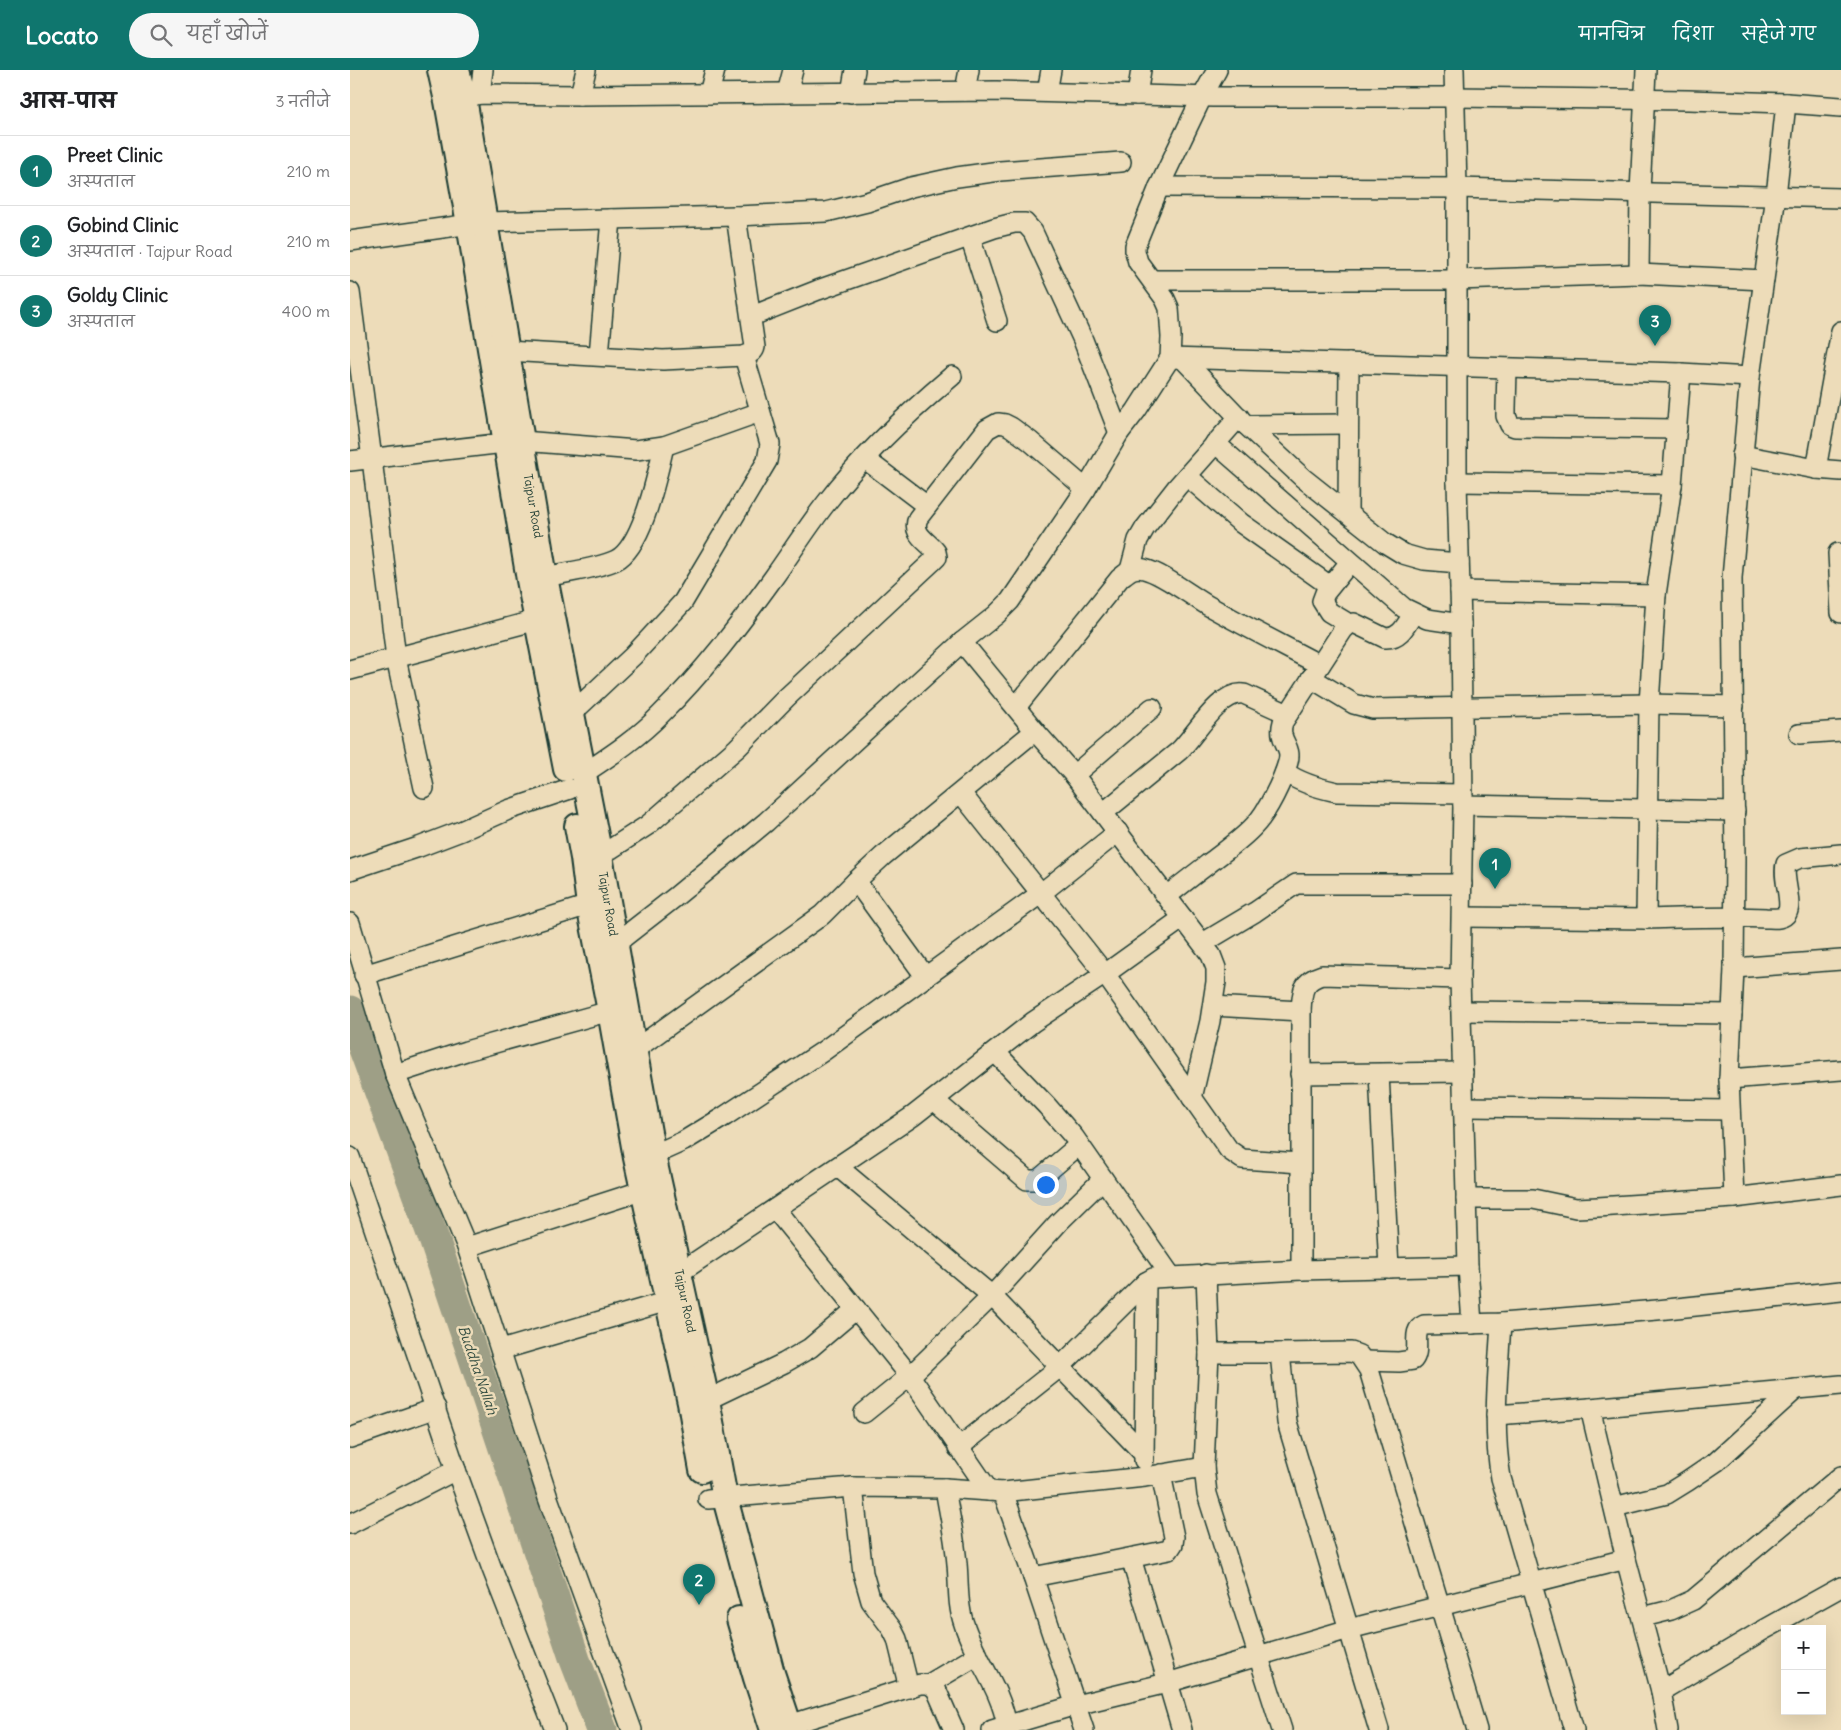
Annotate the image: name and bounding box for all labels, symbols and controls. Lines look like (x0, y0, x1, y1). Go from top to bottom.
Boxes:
search box (129, 13, 479, 58)
text: Locato (25, 20, 99, 50)
icon: search (147, 21, 175, 49)
text: यहाँ खोजें (187, 21, 268, 45)
text: मानचित्र (1579, 22, 1645, 45)
text: दिशा (1673, 22, 1714, 45)
text: सहेजे गए (1742, 22, 1816, 45)
text: आस-पास (20, 87, 117, 114)
text: 3 नतीजे (276, 91, 330, 111)
text: Preet Clinic (67, 143, 163, 167)
text: 1 (33, 161, 39, 181)
text: 210 m (287, 161, 330, 181)
text: अस्पताल (67, 171, 135, 191)
text: Gobind Clinic (67, 213, 179, 237)
text: 2 (32, 231, 40, 251)
text: 210 m (287, 231, 330, 251)
text: अस्पताल · Tajpur Road (67, 241, 232, 261)
text: Goldy Clinic (67, 283, 168, 307)
text: 3 (31, 301, 41, 321)
text: 400 m (282, 301, 330, 321)
pin: 3 (1639, 305, 1671, 346)
text: अस्पताल (67, 311, 135, 331)
street label: Tajpur Road (520, 473, 547, 539)
pin: 1 (1479, 848, 1511, 889)
street label: Tajpur Road (595, 871, 622, 937)
your location (1033, 1172, 1059, 1198)
street label: Tajpur Road (671, 1268, 700, 1334)
water label: Buddha Nallah (454, 1323, 502, 1418)
pin: 2 (683, 1564, 715, 1605)
map controls (1781, 1625, 1826, 1715)
button: + (1781, 1625, 1826, 1670)
button: − (1781, 1670, 1826, 1715)

